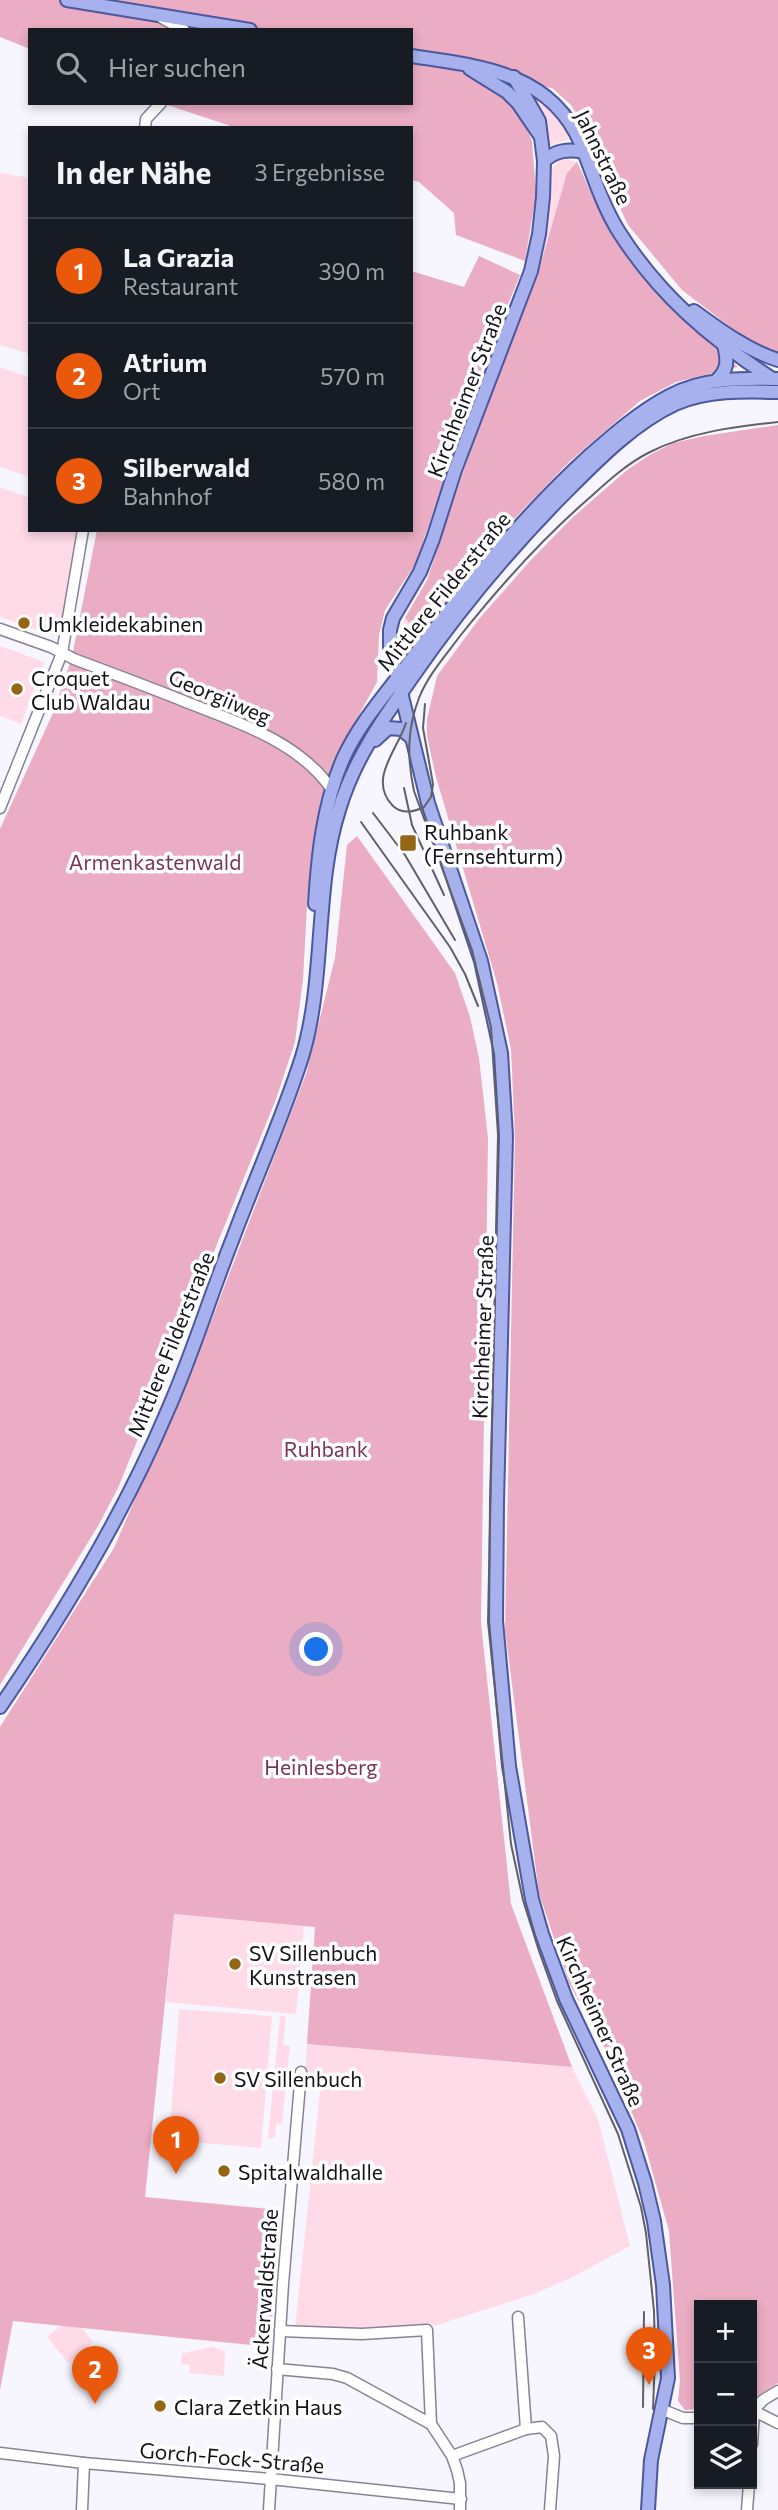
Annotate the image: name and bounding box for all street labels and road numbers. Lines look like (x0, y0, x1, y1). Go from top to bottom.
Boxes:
street label: Jahnstraße (570, 106, 638, 208)
street label: Kirchheimer Straße (421, 300, 511, 480)
street label: Mittlere Filderstraße (371, 506, 515, 676)
street label: Georgiiweg (165, 663, 275, 729)
street label: Kirchheimer Straße (466, 1235, 498, 1419)
street label: Mittlere Filderstraße (121, 1248, 219, 1440)
street label: Kirchheimer Straße (552, 1932, 650, 2110)
street label: Äckerwaldstraße (246, 2208, 282, 2370)
street label: Gorch-Fock-Straße (139, 2436, 325, 2478)

